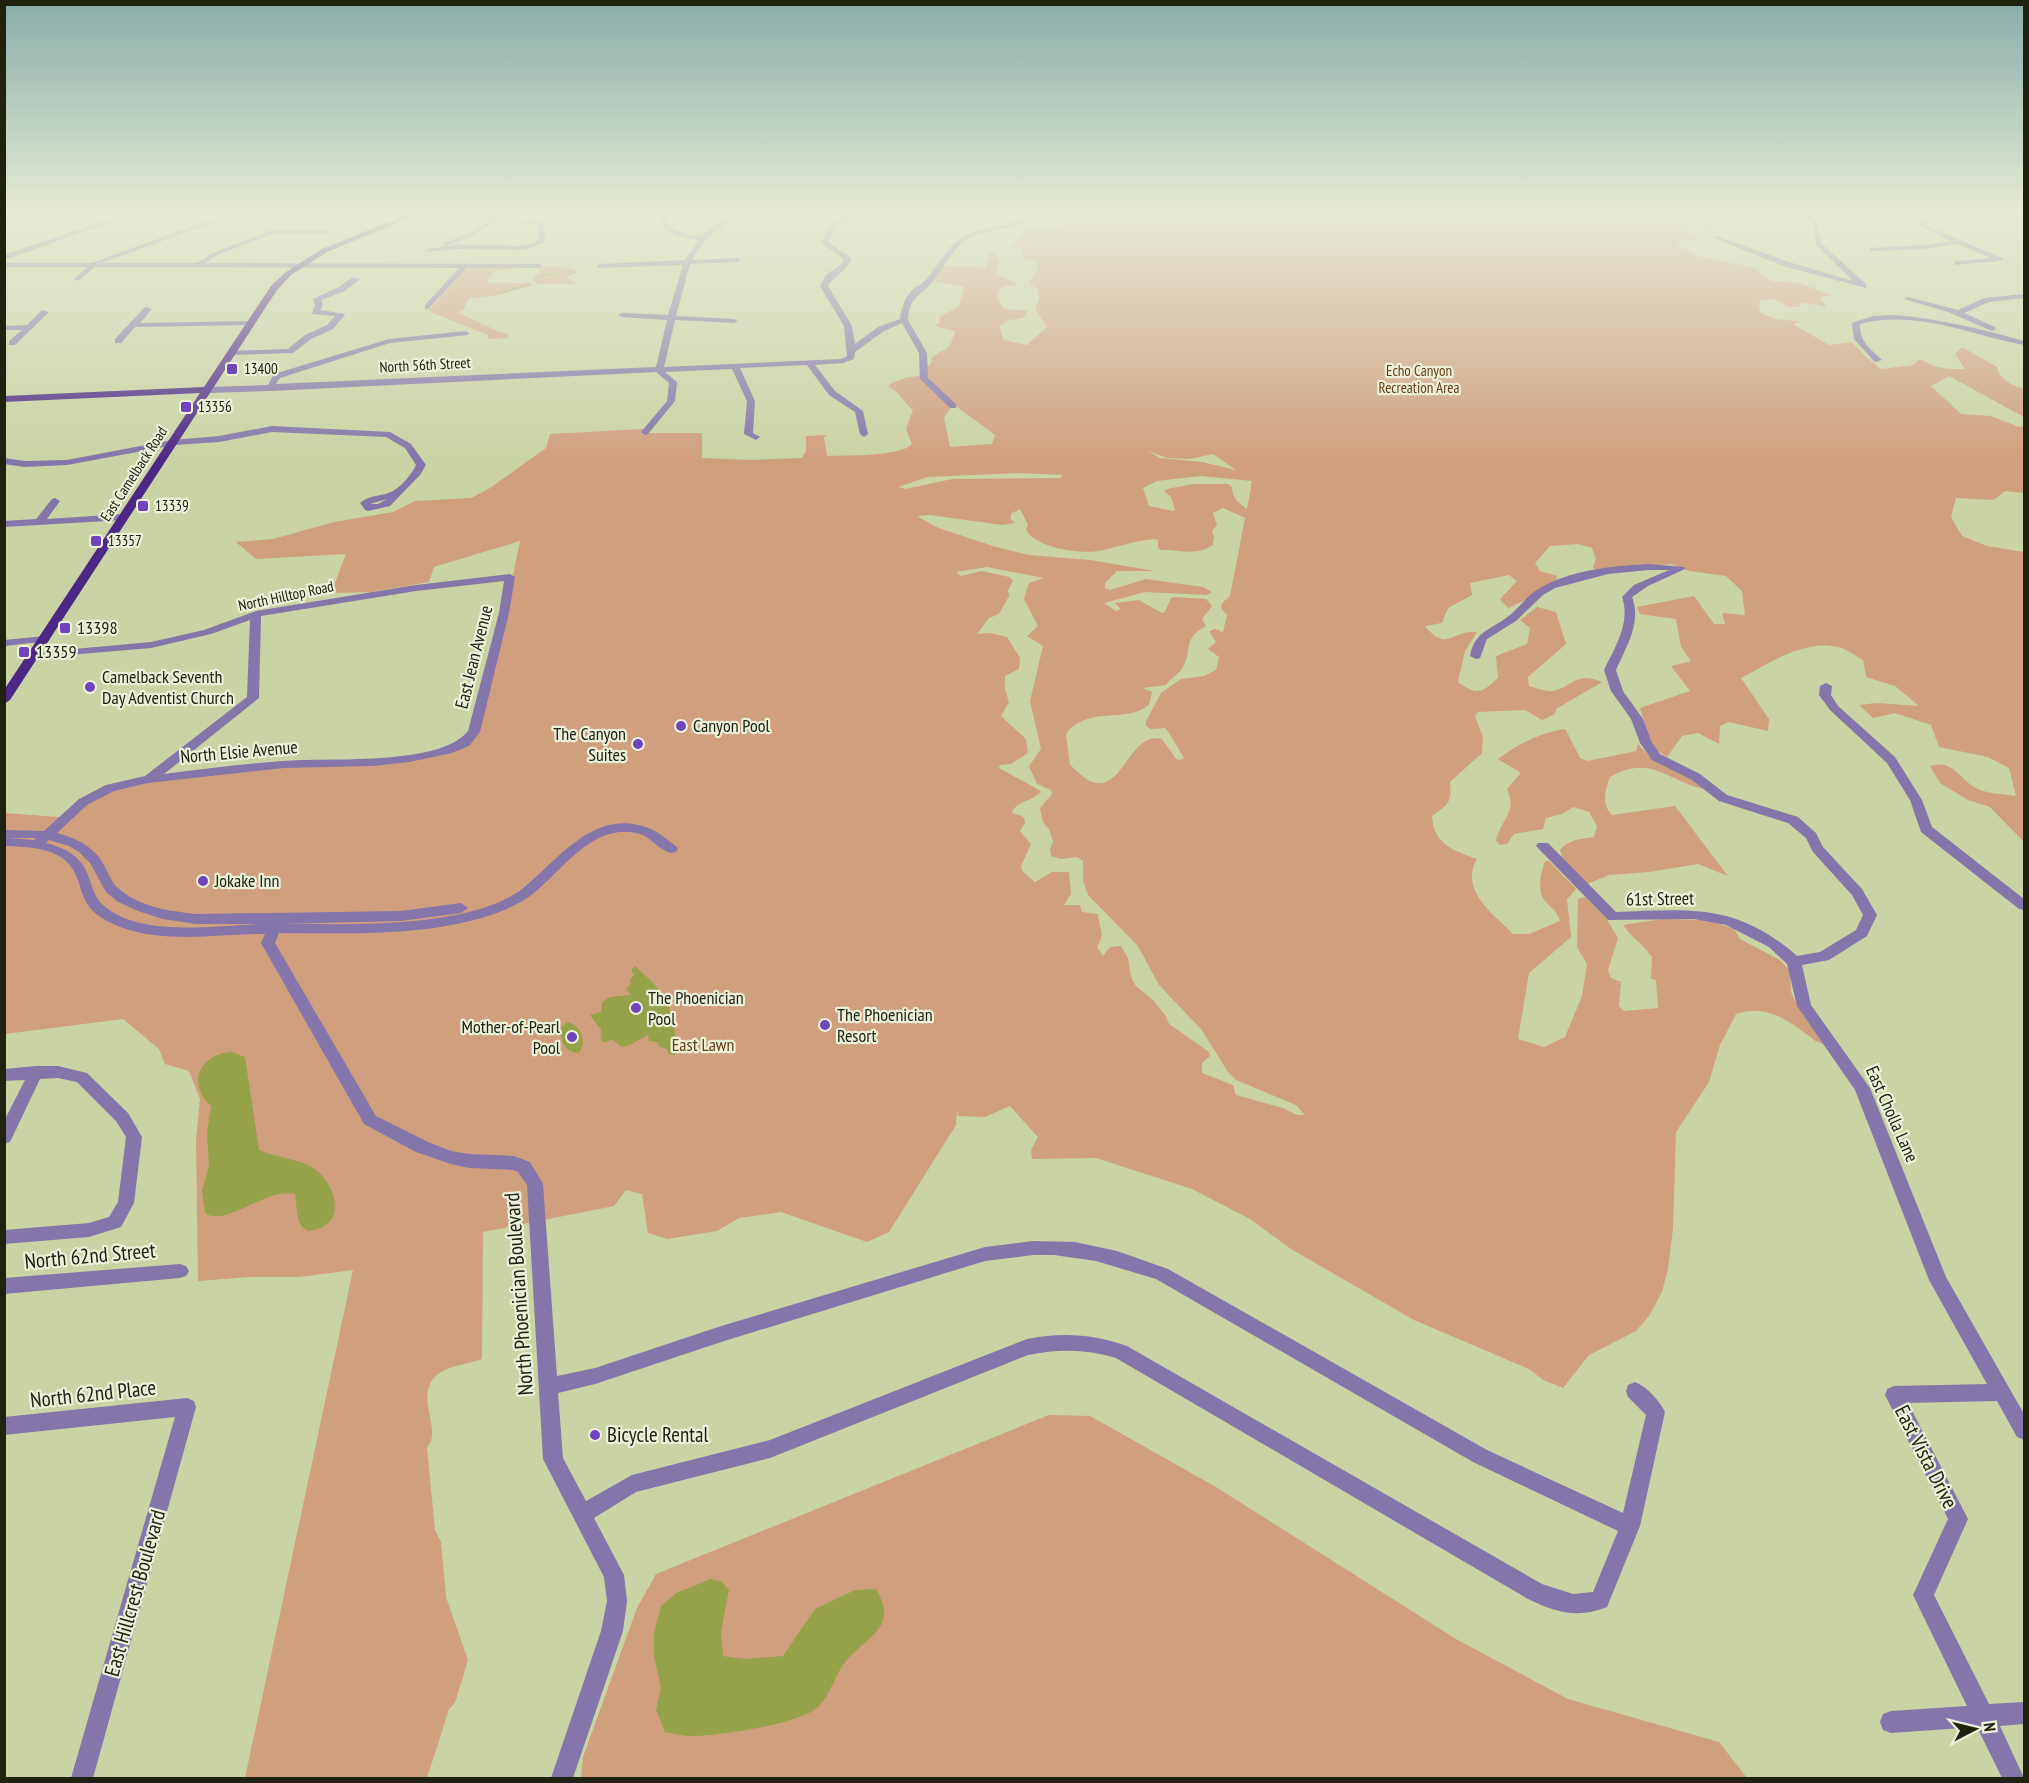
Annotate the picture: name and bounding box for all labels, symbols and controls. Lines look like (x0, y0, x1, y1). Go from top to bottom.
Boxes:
street label: North 56th Street (379, 353, 471, 376)
place label: 13400 (244, 359, 278, 378)
park label: Echo Canyon Recreation Area (1379, 361, 1459, 397)
marker: 13400 (225, 362, 239, 376)
place label: 13356 (198, 397, 232, 416)
marker: 13356 (179, 400, 193, 414)
street label: East Camelback Road (96, 423, 171, 525)
place label: 13339 (155, 496, 189, 515)
marker: 13339 (136, 499, 150, 513)
place label: 13357 (108, 531, 142, 550)
marker: 13357 (89, 534, 103, 548)
street label: North Hilltop Road (236, 576, 335, 615)
street label: East Jean Avenue (450, 603, 497, 711)
place label: 13398 (77, 616, 118, 639)
marker: 13398 (58, 621, 72, 635)
place label: 13359 (36, 640, 77, 663)
marker: 13359 (17, 645, 31, 659)
place label: Camelback Seventh Day Adventist Church (102, 665, 234, 709)
marker: Camelback Seventh Day Adventist Church (83, 680, 97, 694)
place label: Canyon Pool (693, 714, 771, 737)
marker: Canyon Pool (674, 719, 688, 733)
place label: The Canyon Suites (553, 722, 626, 766)
street label: North Elsie Avenue (179, 735, 299, 768)
marker: The Canyon Suites (631, 737, 645, 751)
place label: Jokake Inn (214, 869, 279, 892)
marker: Jokake Inn (196, 874, 210, 888)
street label: 61st Street (1626, 886, 1694, 911)
place label: The Phoenician Pool (648, 986, 744, 1030)
marker: The Phoenician Pool (629, 1001, 643, 1015)
place label: The Phoenician Resort (837, 1003, 933, 1047)
place label: Mother-of-Pearl Pool (461, 1015, 561, 1059)
marker: The Phoenician Resort (818, 1018, 832, 1032)
marker: Mother-of-Pearl Pool (565, 1030, 579, 1044)
park label: East Lawn (672, 1033, 734, 1056)
street label: East Cholla Lane (1861, 1062, 1924, 1165)
street label: North Phoenician Boulevard (498, 1192, 539, 1396)
street label: North 62nd Street (23, 1236, 157, 1275)
street label: North 62nd Place (29, 1373, 157, 1414)
street label: East Vista Drive (1889, 1401, 1964, 1513)
place label: Bicycle Rental (607, 1421, 708, 1448)
marker: Bicycle Rental (588, 1428, 602, 1442)
street label: East Hillcrest Boulevard (98, 1506, 171, 1679)
north arrow (1945, 1699, 2005, 1759)
text: N (1979, 1722, 2000, 1733)

